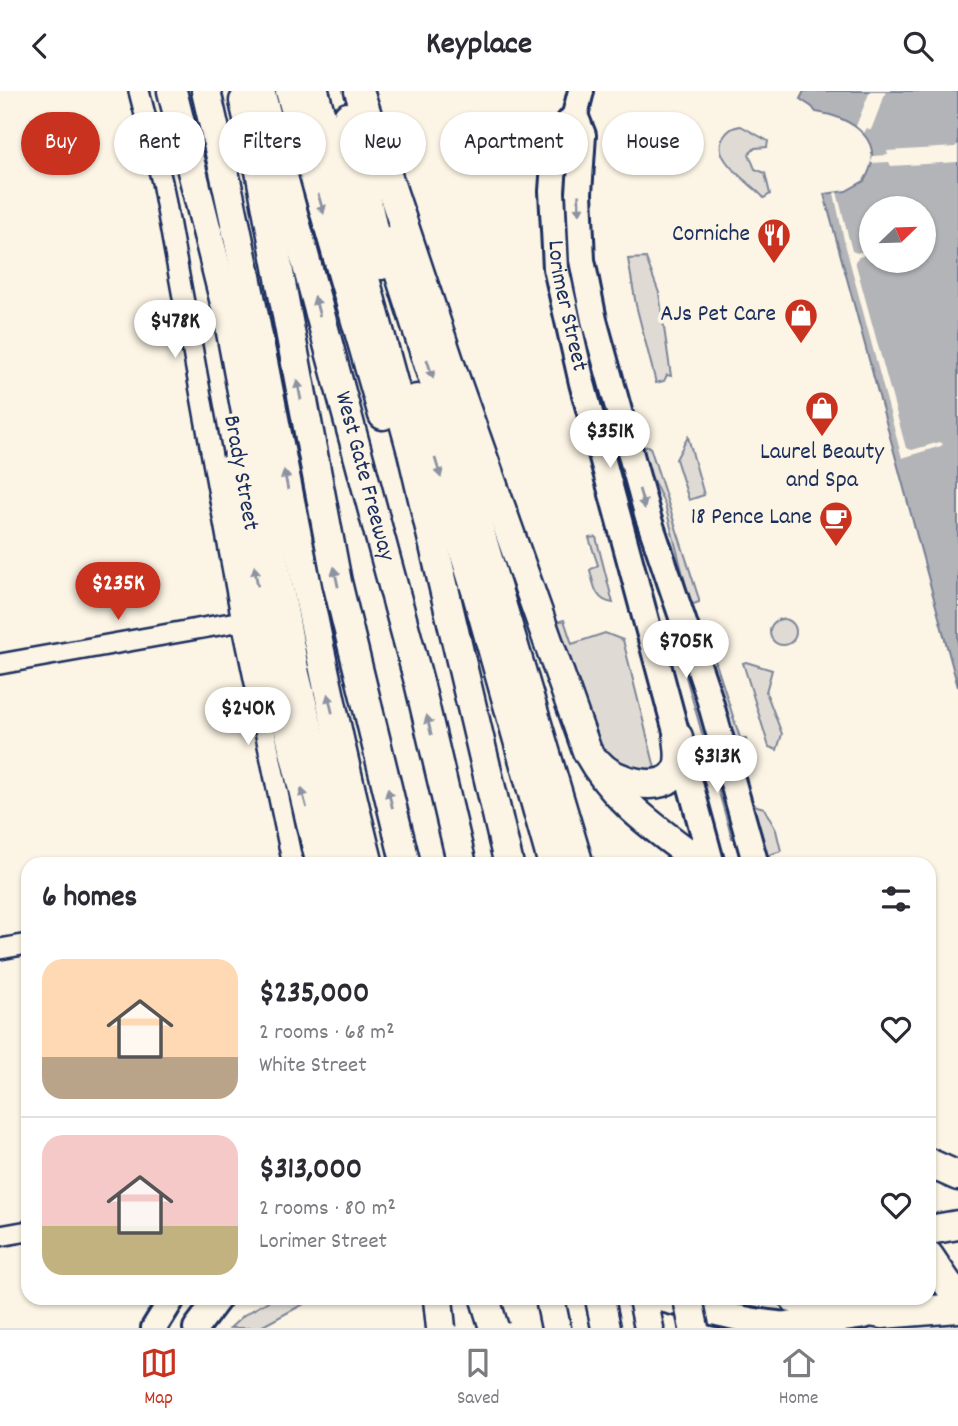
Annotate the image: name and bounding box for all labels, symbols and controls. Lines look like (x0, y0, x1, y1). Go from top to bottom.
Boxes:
text: Keyplace (426, 23, 532, 69)
icon: back (21, 27, 59, 65)
icon: search (899, 27, 937, 65)
chip: Buy (21, 112, 100, 175)
chip: Rent (114, 112, 205, 175)
chip: Filters (219, 112, 326, 175)
chip: New (340, 112, 426, 175)
chip: Apartment (440, 112, 588, 175)
chip: House (602, 112, 704, 175)
one-way arrow (317, 194, 327, 215)
one-way arrow (574, 195, 585, 217)
north arrow (859, 196, 936, 273)
map controls (859, 196, 936, 273)
restaurant icon: Corniche (755, 216, 793, 265)
place label: Corniche (672, 218, 750, 252)
street label: Lorimer Street (538, 239, 596, 375)
one-way arrow (311, 295, 322, 317)
shop icon: AJs Pet Care (782, 296, 820, 345)
place label: AJs Pet Care (660, 298, 776, 332)
pin: $478K (126, 301, 224, 360)
text: $478K (150, 306, 200, 339)
one-way arrow (425, 358, 436, 379)
one-way arrow (294, 378, 305, 400)
street label: West Gate Freeway (325, 388, 403, 566)
shop icon: Laurel Beauty and Spa (803, 389, 841, 438)
pin: $351K (561, 411, 659, 470)
street label: Brady Street (213, 413, 267, 533)
text: $351K (586, 416, 634, 449)
place label: Laurel Beauty and Spa (760, 436, 885, 498)
one-way arrow (433, 458, 444, 479)
one-way arrow (280, 469, 291, 491)
one-way arrow (638, 488, 648, 509)
cafe icon: 18 Pence Lane (817, 499, 855, 548)
place label: 18 Pence Lane (691, 501, 812, 535)
pin: $235K (69, 563, 167, 622)
one-way arrow (250, 565, 261, 587)
one-way arrow (331, 566, 342, 588)
text: $235K (91, 568, 145, 601)
pin: $705K (637, 621, 735, 680)
text: $705K (659, 626, 713, 659)
pin: $240K (199, 687, 297, 747)
one-way arrow (324, 692, 335, 714)
text: $240K (221, 693, 275, 726)
one-way arrow (423, 714, 434, 736)
pin: $313K (668, 735, 766, 795)
text: $313K (693, 741, 741, 774)
one-way arrow (298, 787, 309, 809)
one-way arrow (384, 787, 395, 809)
text: 6 homes (42, 878, 137, 921)
icon: filters (877, 880, 915, 918)
text: $235,000 (259, 974, 369, 1017)
icon: home (98, 987, 182, 1071)
icon: heart (877, 1010, 915, 1048)
text: 2 rooms · 68 m² (259, 1017, 395, 1050)
text: White Street (259, 1050, 367, 1083)
text: $313,000 (259, 1150, 362, 1193)
icon: home (98, 1163, 182, 1247)
icon: heart (877, 1186, 915, 1224)
text: 2 rooms · 80 m² (259, 1193, 396, 1226)
text: Lorimer Street (259, 1226, 387, 1259)
tab: Map (140, 1344, 178, 1413)
tab: Saved (457, 1344, 499, 1413)
tab: Home (779, 1344, 818, 1413)

